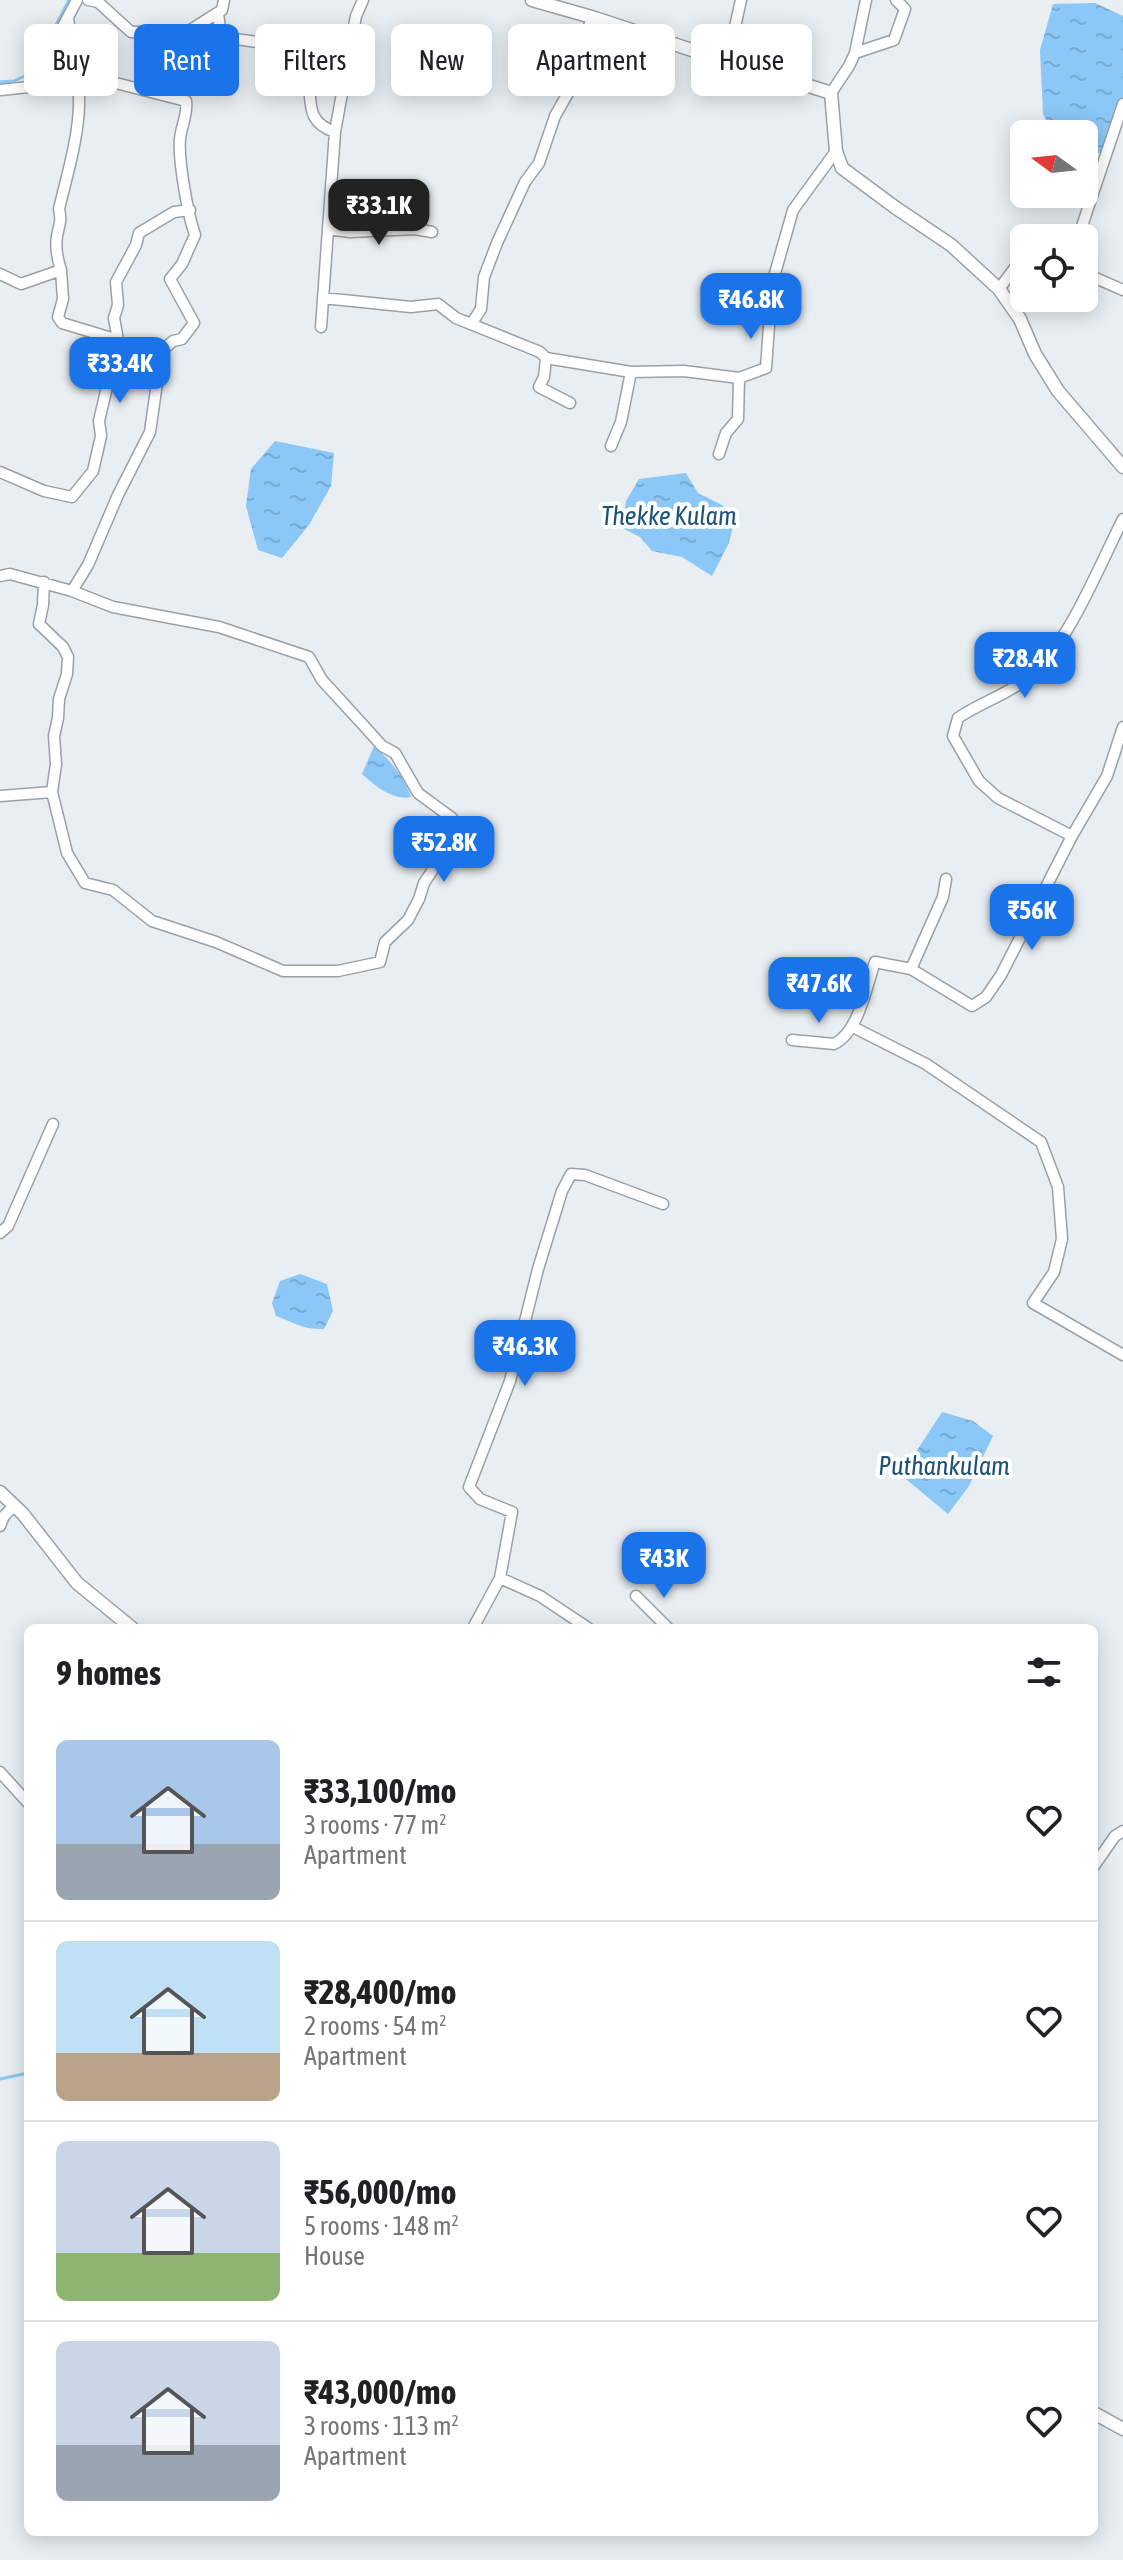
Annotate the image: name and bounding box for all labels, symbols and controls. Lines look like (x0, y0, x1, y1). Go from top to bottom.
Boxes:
chip: Buy (24, 24, 118, 96)
chip: Rent (134, 24, 239, 96)
chip: Filters (255, 24, 375, 96)
chip: New (391, 24, 492, 96)
chip: Apartment (508, 24, 675, 96)
chip: House (691, 24, 812, 96)
north arrow (1010, 120, 1098, 208)
map controls (1010, 120, 1098, 312)
pin: ₹33.1K (314, 179, 444, 247)
text: ₹33.1K (346, 190, 412, 220)
button: locate (1010, 224, 1098, 312)
pin: ₹46.8K (686, 273, 816, 341)
text: ₹46.8K (718, 284, 784, 314)
pin: ₹33.4K (55, 337, 185, 405)
text: ₹33.4K (87, 348, 153, 378)
water label: Thekke Kulam (601, 501, 737, 531)
pin: ₹28.4K (960, 632, 1090, 700)
text: ₹28.4K (992, 643, 1058, 673)
pin: ₹52.8K (379, 816, 509, 884)
text: ₹52.8K (411, 827, 477, 857)
pin: ₹56K (985, 884, 1079, 952)
text: ₹56K (1008, 895, 1056, 925)
pin: ₹47.6K (754, 957, 884, 1025)
text: ₹47.6K (786, 968, 852, 998)
pin: ₹46.3K (460, 1320, 590, 1388)
text: ₹46.3K (492, 1331, 558, 1361)
water label: Puthankulam (878, 1451, 1010, 1481)
pin: ₹43K (617, 1532, 711, 1600)
text: ₹43K (640, 1543, 688, 1573)
icon: filters (1022, 1650, 1066, 1694)
text: 9 homes (56, 1653, 161, 1692)
text: ₹33,100/mo (304, 1771, 457, 1810)
icon: home (120, 1772, 216, 1868)
icon: heart (1022, 1798, 1066, 1842)
text: 3 rooms · 77 m² (304, 1810, 446, 1840)
text: Apartment (304, 1840, 407, 1870)
text: ₹28,400/mo (304, 1972, 457, 2011)
icon: home (120, 1973, 216, 2069)
icon: heart (1022, 1999, 1066, 2043)
text: 2 rooms · 54 m² (304, 2011, 446, 2041)
text: Apartment (304, 2041, 407, 2071)
text: ₹56,000/mo (304, 2172, 457, 2211)
icon: home (120, 2173, 216, 2269)
icon: heart (1022, 2199, 1066, 2243)
text: 5 rooms · 148 m² (304, 2211, 459, 2241)
text: House (304, 2241, 365, 2271)
text: ₹43,000/mo (304, 2372, 457, 2411)
icon: home (120, 2373, 216, 2469)
icon: heart (1022, 2399, 1066, 2443)
text: 3 rooms · 113 m² (304, 2411, 459, 2441)
text: Apartment (304, 2441, 407, 2471)

